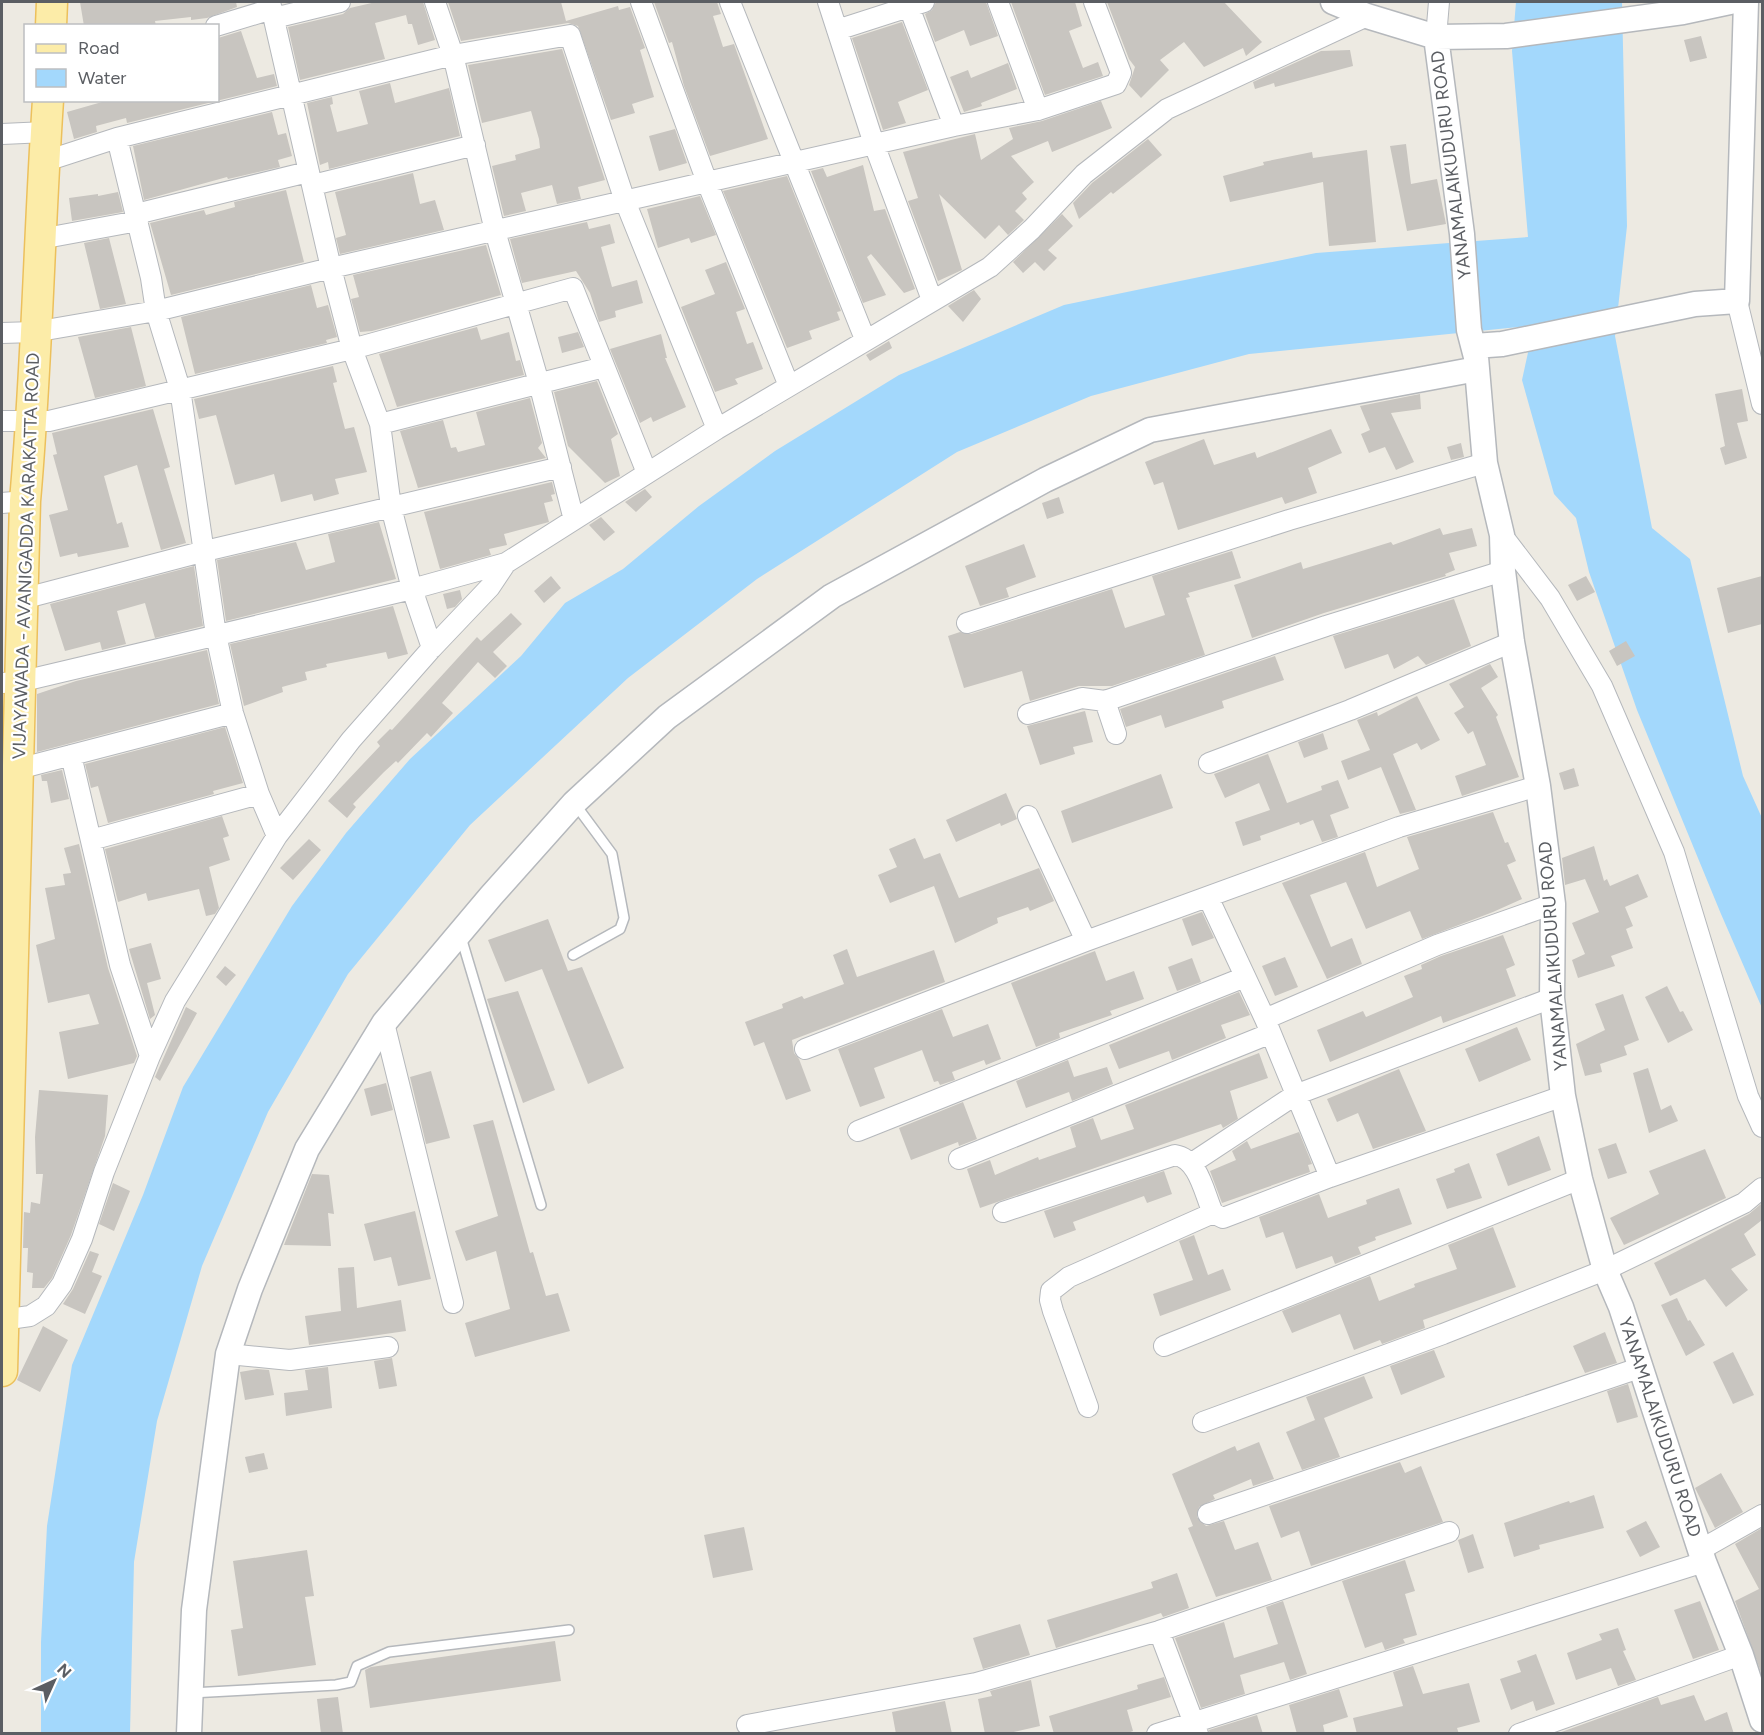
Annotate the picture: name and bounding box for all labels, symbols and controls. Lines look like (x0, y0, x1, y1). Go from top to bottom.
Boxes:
legend (24, 24, 219, 102)
text: Road (78, 37, 119, 59)
street label: YANAMALAIKUDURU ROAD (1426, 49, 1476, 281)
text: Water (78, 67, 126, 89)
street label: VIJAYAWADA - AVANIGADDA KARAKATTA ROAD (8, 352, 44, 760)
street label: YANAMALAIKUDURU ROAD (1534, 840, 1572, 1072)
street label: YANAMALAIKUDURU ROAD (1614, 1314, 1706, 1540)
north arrow (24, 1651, 84, 1711)
text: N (53, 1660, 75, 1682)

